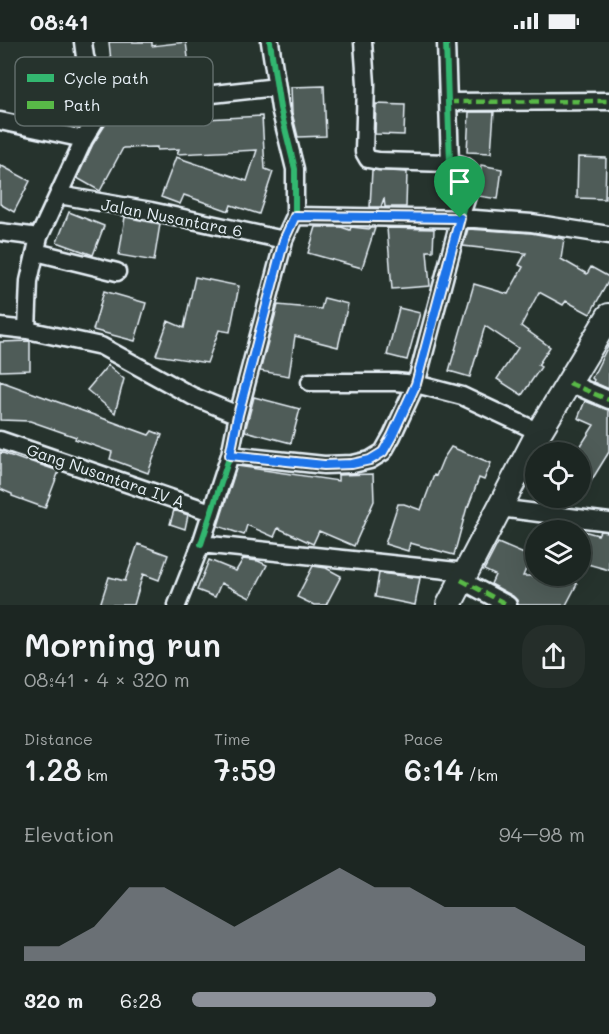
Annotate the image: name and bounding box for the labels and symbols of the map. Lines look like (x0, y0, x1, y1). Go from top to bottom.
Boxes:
legend (15, 57, 213, 126)
text: Cycle path (64, 67, 148, 88)
text: Path (64, 94, 100, 115)
pin (434, 156, 485, 218)
street label: Jalan Nusantara 6 (99, 193, 245, 241)
street label: Gang Nusantara IV A (24, 438, 188, 512)

